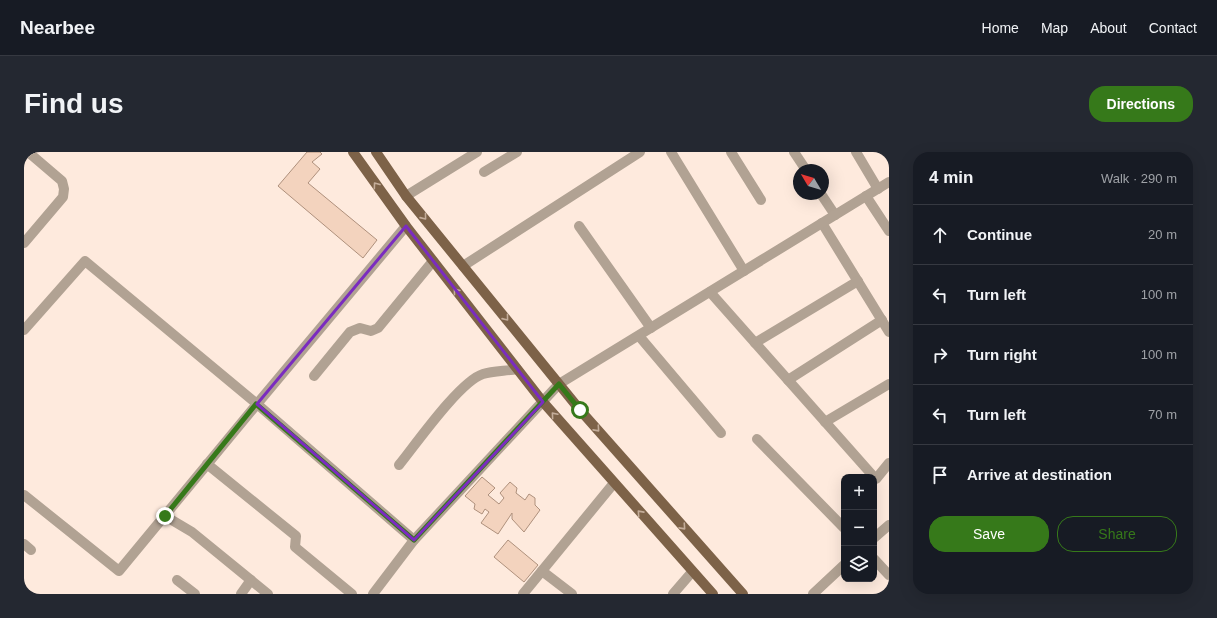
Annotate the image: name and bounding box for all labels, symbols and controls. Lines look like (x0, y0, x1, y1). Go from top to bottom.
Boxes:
text: Nearbee (20, 17, 95, 38)
text: Home (982, 20, 1019, 36)
text: Map (1041, 20, 1068, 36)
text: About (1090, 20, 1127, 36)
text: Contact (1149, 20, 1197, 36)
button: Directions (1089, 86, 1193, 122)
text: Find us (24, 88, 124, 119)
north arrow (793, 164, 829, 200)
text: 4 min (929, 168, 973, 187)
text: Walk · 290 m (1101, 171, 1177, 186)
one-way arrow (374, 182, 381, 189)
one-way arrow (419, 213, 426, 220)
icon: ahead (929, 224, 951, 246)
text: Continue (967, 226, 1032, 243)
text: 20 m (1148, 227, 1177, 242)
icon: left (929, 284, 951, 306)
text: Turn left (967, 286, 1026, 303)
text: 100 m (1141, 287, 1177, 302)
one-way arrow (454, 289, 461, 296)
one-way arrow (501, 314, 508, 321)
icon: right (929, 344, 951, 366)
text: Turn right (967, 346, 1037, 363)
text: 100 m (1141, 347, 1177, 362)
route start (571, 401, 589, 419)
icon: left (929, 404, 951, 426)
text: Turn left (967, 406, 1026, 423)
text: 70 m (1148, 407, 1177, 422)
one-way arrow (552, 412, 559, 420)
one-way arrow (593, 424, 600, 432)
icon: arrive (929, 464, 951, 486)
text: Arrive at destination (967, 466, 1112, 483)
map controls (841, 474, 877, 582)
button: + (841, 474, 877, 510)
route end (156, 507, 174, 525)
one-way arrow (637, 510, 645, 518)
button: − (841, 510, 877, 546)
button: Save (929, 516, 1049, 552)
button: Share (1057, 516, 1177, 552)
one-way arrow (679, 522, 686, 529)
button: layers (841, 546, 877, 582)

